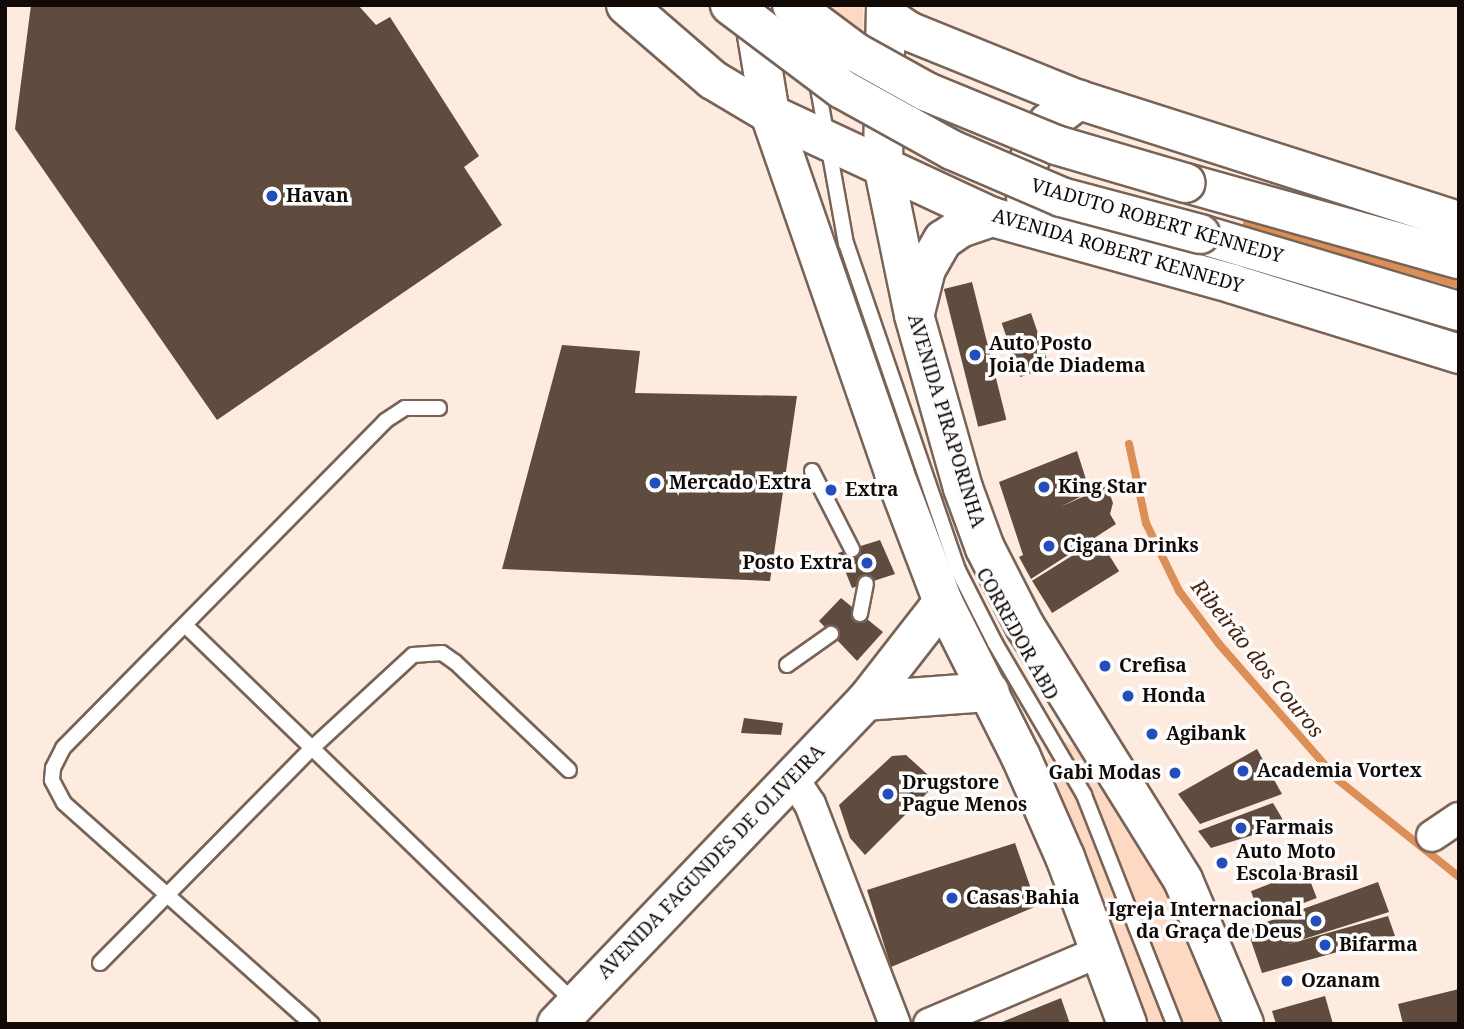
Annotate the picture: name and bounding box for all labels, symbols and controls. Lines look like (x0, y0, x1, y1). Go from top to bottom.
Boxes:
street label: VIADUTO ROBERT KENNEDY (1028, 174, 1286, 268)
place label: Havan (286, 185, 349, 207)
marker: Havan (264, 188, 280, 204)
street label: AVENIDA ROBERT KENNEDY (990, 204, 1246, 298)
street label: AVENIDA PIRAPORINHA (903, 311, 989, 531)
place label: Auto Posto Joia de Diadema (989, 333, 1145, 377)
marker: Auto Posto Joia de Diadema (967, 347, 983, 363)
place label: Mercado Extra (669, 472, 812, 494)
marker: Mercado Extra (647, 475, 663, 491)
place label: King Star (1058, 476, 1147, 498)
place label: Extra (845, 479, 898, 501)
marker: King Star (1036, 479, 1052, 495)
marker: Extra (823, 482, 839, 498)
place label: Cigana Drinks (1063, 535, 1199, 557)
marker: Cigana Drinks (1041, 538, 1057, 554)
place label: Posto Extra (742, 552, 853, 574)
marker: Posto Extra (859, 555, 875, 571)
street label: CORREDOR ABD (971, 564, 1063, 704)
water label: Ribeirão dos Couros (1186, 574, 1330, 742)
place label: Crefisa (1119, 655, 1187, 677)
marker: Crefisa (1097, 658, 1113, 674)
place label: Honda (1142, 685, 1206, 707)
marker: Honda (1120, 688, 1136, 704)
place label: Agibank (1166, 723, 1246, 745)
marker: Agibank (1144, 726, 1160, 742)
street label: AVENIDA FAGUNDES DE OLIVEIRA (593, 740, 829, 984)
place label: Academia Vortex (1257, 760, 1422, 782)
place label: Gabi Modas (1048, 762, 1161, 784)
marker: Academia Vortex (1235, 763, 1251, 779)
marker: Gabi Modas (1167, 765, 1183, 781)
place label: Drugstore Pague Menos (902, 772, 1027, 816)
marker: Drugstore Pague Menos (880, 786, 896, 802)
place label: Farmais (1255, 817, 1333, 839)
marker: Farmais (1233, 820, 1249, 836)
place label: Auto Moto Escola Brasil (1236, 841, 1358, 885)
marker: Auto Moto Escola Brasil (1214, 855, 1230, 871)
place label: Casas Bahia (966, 887, 1080, 909)
marker: Casas Bahia (944, 890, 960, 906)
place label: Igreja Internacional da Graça de Deus (1108, 899, 1302, 943)
marker: Igreja Internacional da Graça de Deus (1308, 913, 1324, 929)
place label: Bifarma (1339, 934, 1418, 956)
marker: Bifarma (1317, 937, 1333, 953)
place label: Ozanam (1301, 970, 1380, 992)
marker: Ozanam (1279, 973, 1295, 989)

